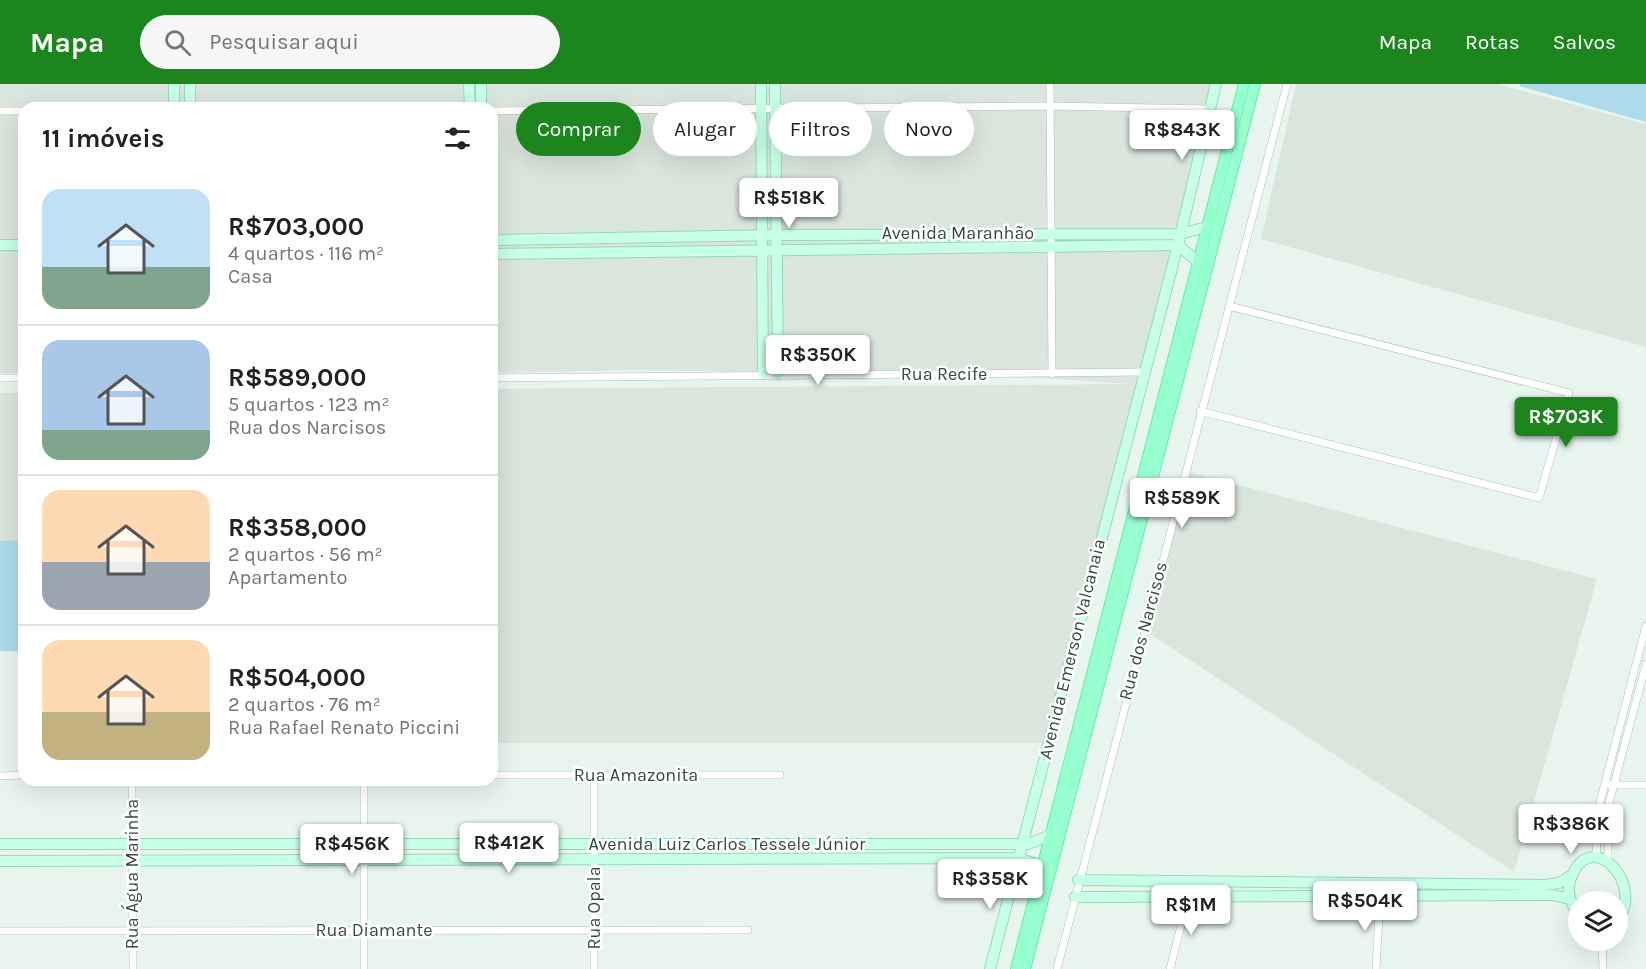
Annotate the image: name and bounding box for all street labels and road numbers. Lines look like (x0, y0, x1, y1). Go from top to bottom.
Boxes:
street label: Avenida Maranhão (882, 222, 1034, 244)
street label: Rua Recife (901, 363, 987, 385)
street label: Avenida Emerson Valcanaia (1034, 537, 1110, 761)
street label: Rua dos Narcisos (1114, 559, 1172, 703)
street label: Rua Amazonita (574, 764, 698, 786)
street label: Rua Água Marinha (120, 799, 143, 949)
street label: Avenida Luiz Carlos Tessele Júnior (588, 833, 866, 855)
street label: Rua Opala (583, 866, 605, 950)
street label: Rua Diamante (316, 919, 432, 941)

